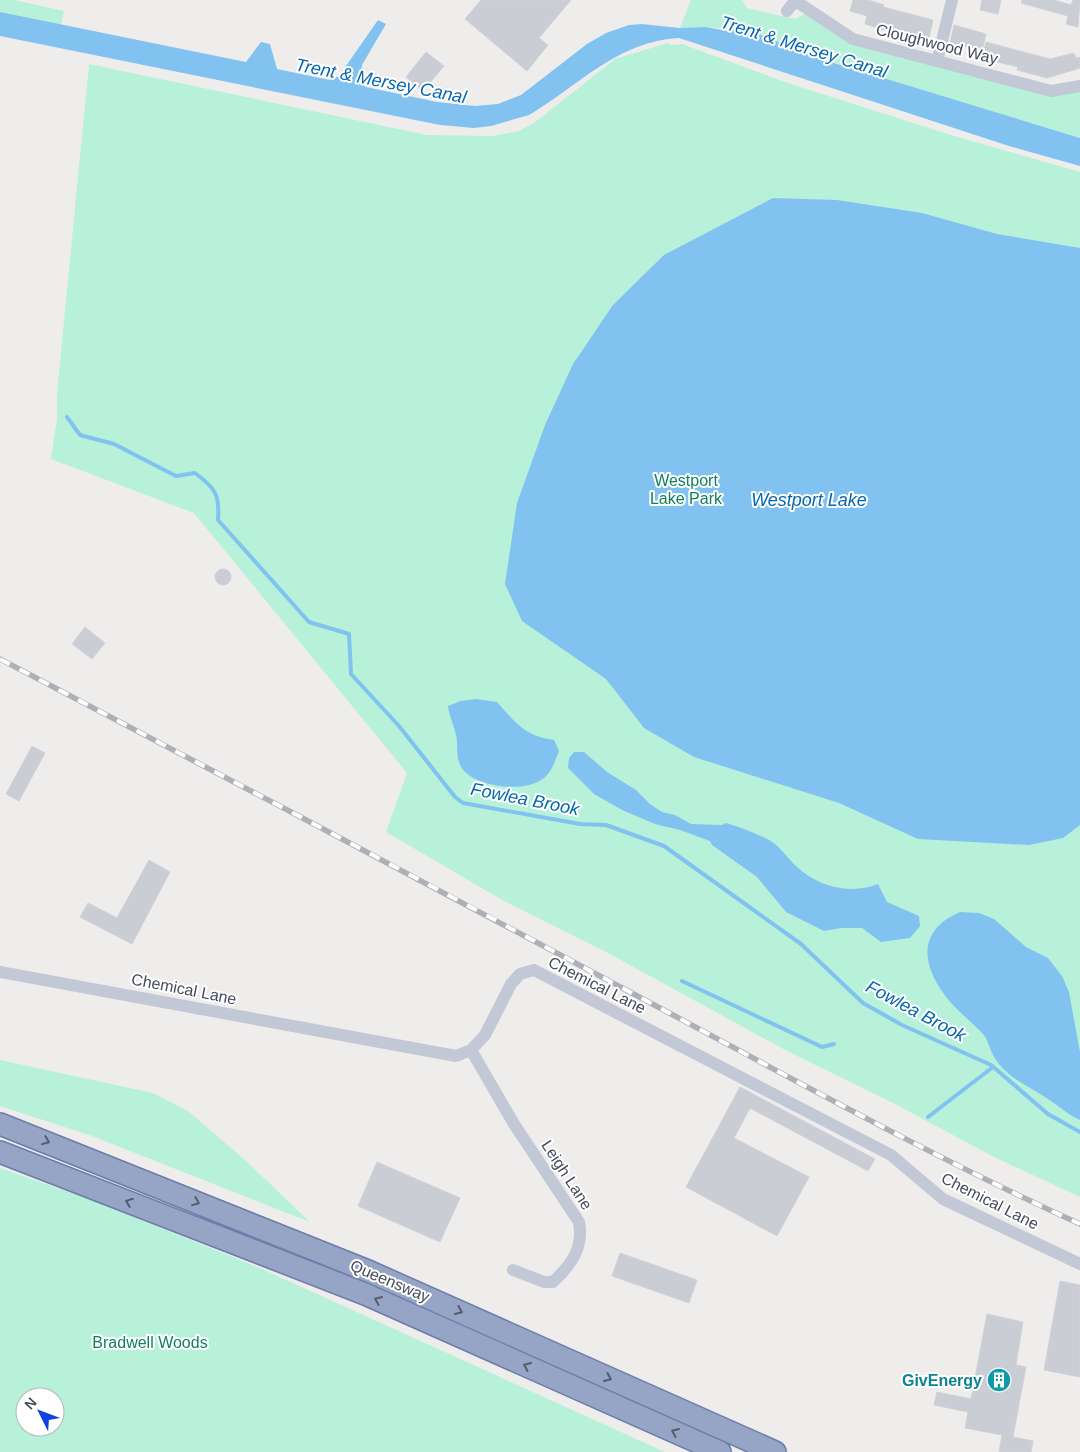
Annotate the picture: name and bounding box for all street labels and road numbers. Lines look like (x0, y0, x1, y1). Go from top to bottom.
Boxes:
street label: Cloughwood Way (874, 21, 1000, 67)
street label: Chemical Lane (546, 953, 648, 1017)
street label: Chemical Lane (130, 970, 238, 1008)
street label: Leigh Lane (538, 1137, 596, 1213)
street label: Chemical Lane (939, 1169, 1041, 1233)
street label: Queensway (348, 1257, 432, 1305)

